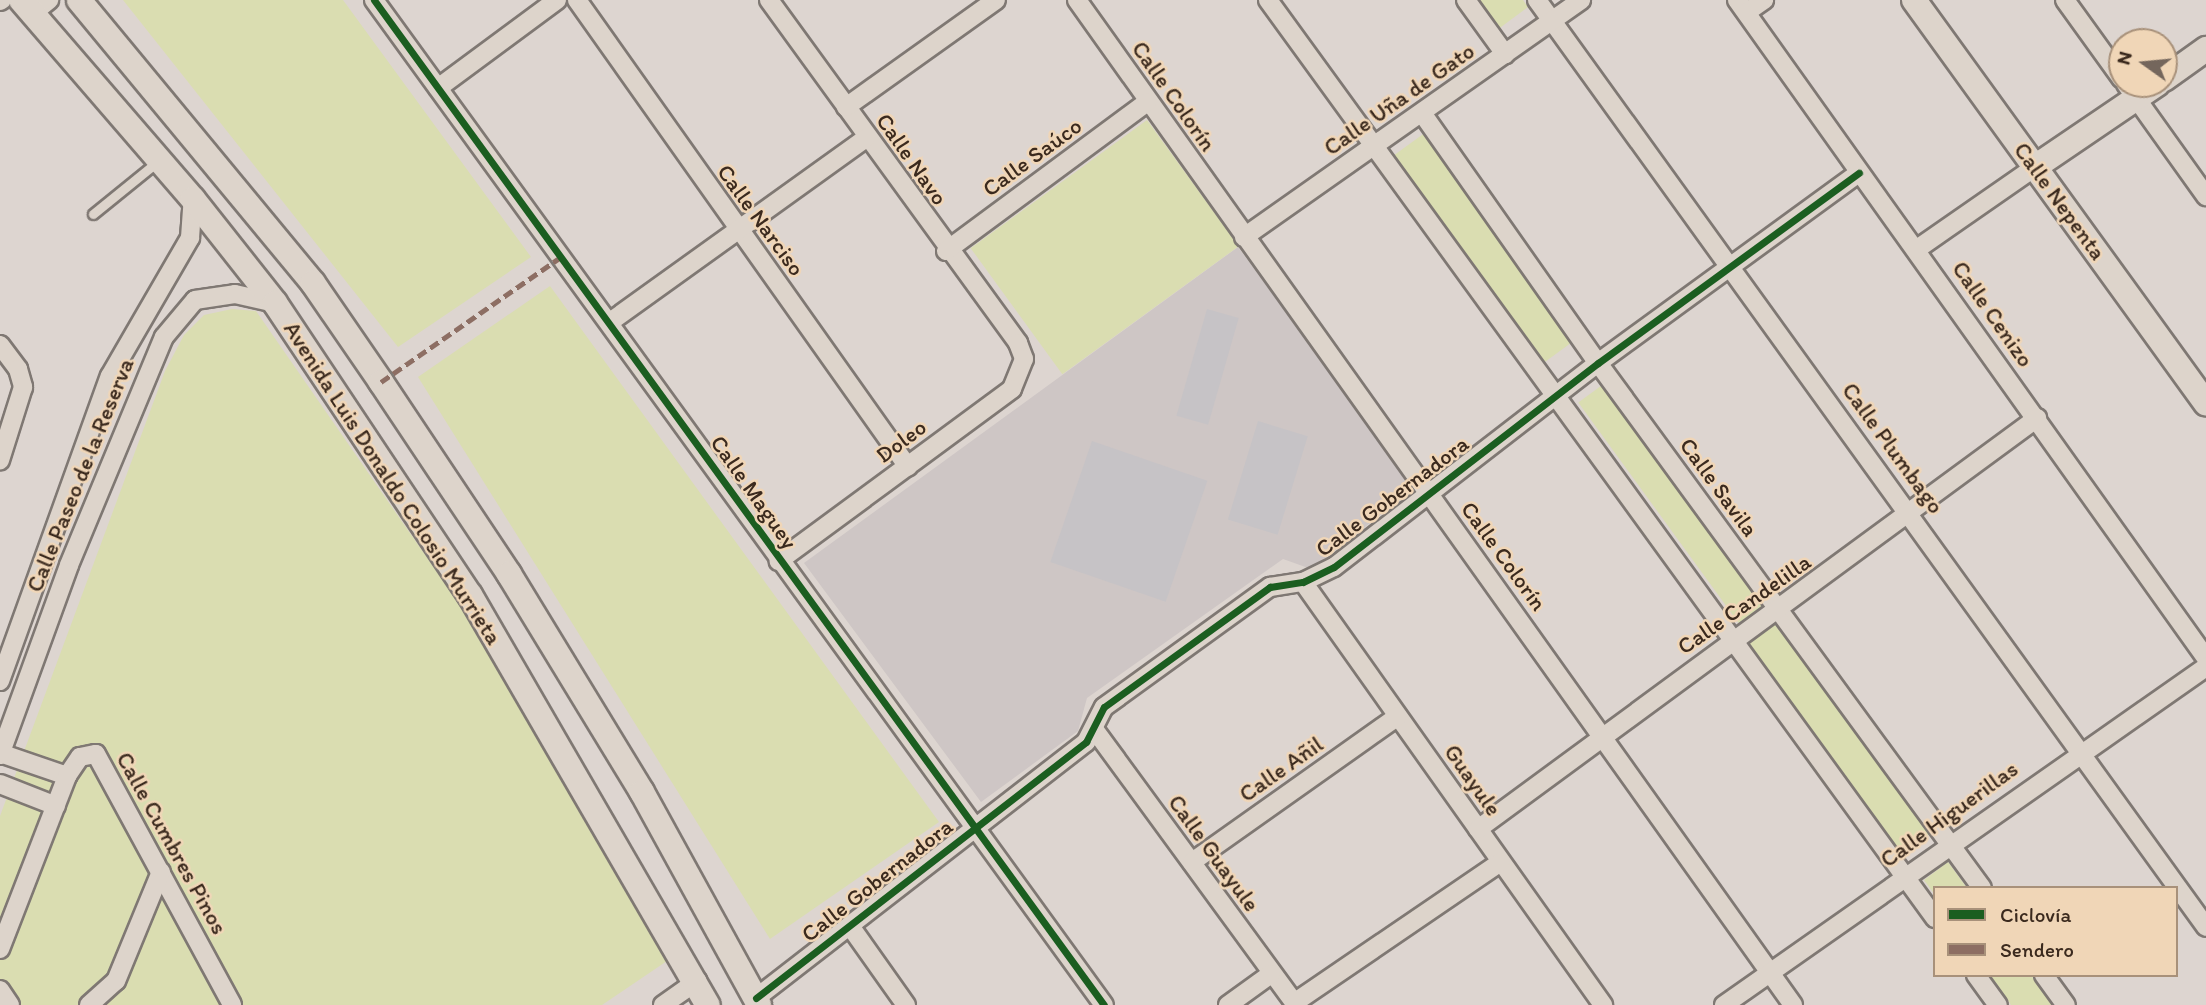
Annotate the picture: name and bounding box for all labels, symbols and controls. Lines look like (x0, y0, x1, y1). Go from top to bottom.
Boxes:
north arrow (2108, 28, 2178, 98)
street label: Calle Colorín (1126, 36, 1222, 156)
street label: Calle Uña de Gato (1318, 37, 1480, 161)
text: N (2111, 49, 2137, 67)
street label: Calle Navo (870, 108, 954, 210)
street label: Calle Saúco (977, 112, 1087, 202)
street label: Calle Nepenta (2008, 137, 2112, 265)
street label: Calle Narciso (711, 159, 811, 281)
street label: Calle Cenizo (1947, 256, 2039, 372)
street label: Avenida Luis Donaldo Colosio Murrieta (278, 316, 508, 650)
street label: Calle Paseo de la Reserva (21, 355, 139, 595)
street label: Calle Plumbago (1837, 378, 1949, 518)
street label: Doleo (870, 413, 932, 469)
street label: Calle Gobernadora (1310, 429, 1474, 563)
street label: Calle Maguey (705, 430, 803, 554)
street label: Calle Savila (1674, 432, 1764, 542)
street label: Calle Colorín (1455, 496, 1553, 616)
street label: Calle Candelilla (1672, 548, 1816, 660)
street label: Calle Añil (1234, 730, 1328, 808)
street label: Guayule (1438, 739, 1508, 821)
street label: Calle Cumbres Pinos (111, 747, 233, 939)
street label: Calle Higuerillas (1875, 755, 2023, 873)
street label: Calle Guayule (1163, 790, 1265, 916)
street label: Calle Gobernadora (796, 812, 958, 948)
legend (1933, 886, 2178, 977)
text: Ciclovía (2000, 902, 2071, 927)
text: Sendero (2000, 937, 2074, 962)

